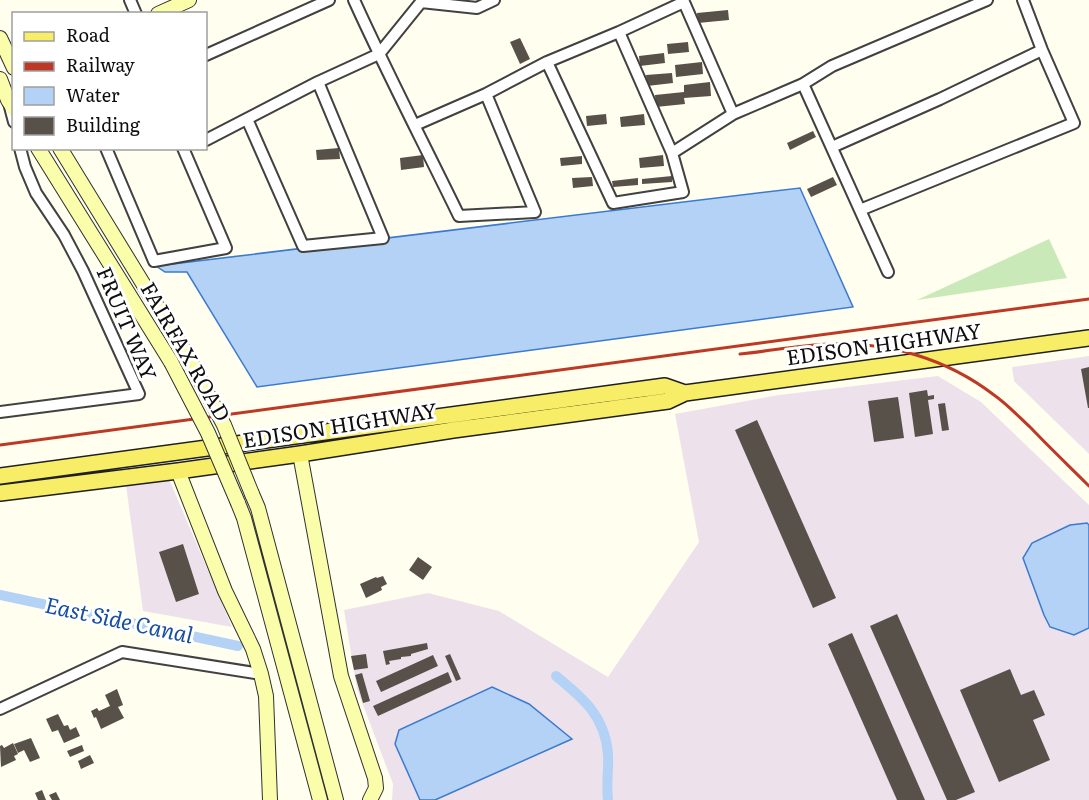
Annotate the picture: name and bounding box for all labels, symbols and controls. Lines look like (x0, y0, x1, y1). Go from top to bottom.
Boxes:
legend (12, 12, 207, 150)
text: Road (66, 21, 110, 48)
text: Railway (66, 51, 135, 78)
text: Water (66, 81, 120, 108)
text: Building (66, 111, 141, 138)
street label: FRUIT WAY (90, 261, 166, 385)
street label: FAIRFAX ROAD (135, 275, 240, 426)
street label: EDISON HIGHWAY (784, 313, 983, 372)
street label: EDISON HIGHWAY (240, 393, 439, 454)
water label: East Side Canal (42, 587, 197, 650)

